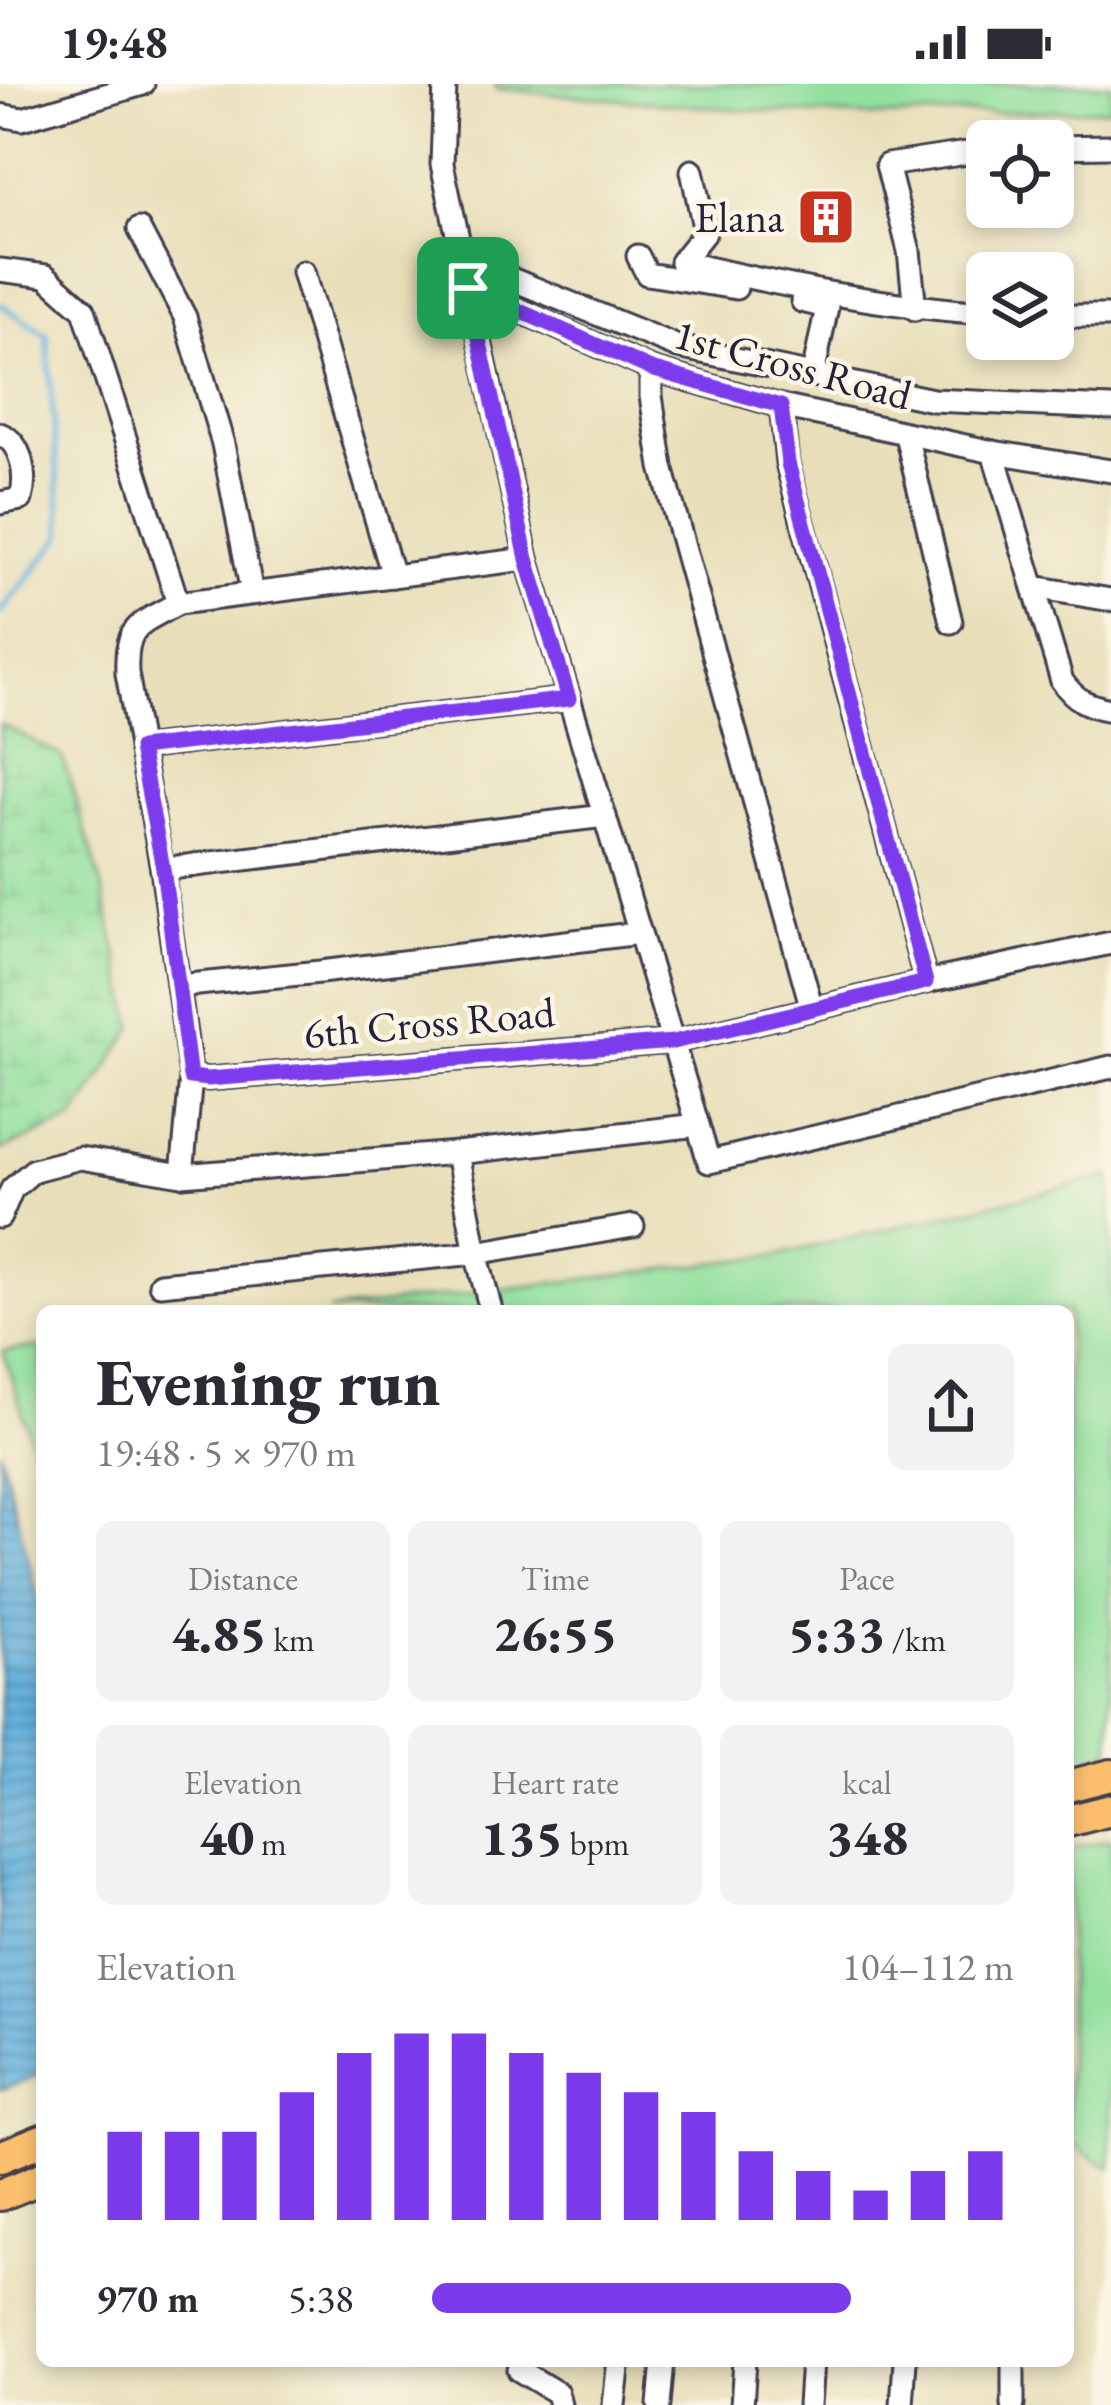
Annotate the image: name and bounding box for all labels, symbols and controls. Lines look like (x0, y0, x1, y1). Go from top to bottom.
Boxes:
text: 19:48 (60, 13, 168, 71)
map controls (966, 120, 1074, 360)
button: locate (966, 120, 1074, 228)
building icon: Elana (795, 186, 857, 248)
place label: Elana (695, 190, 784, 245)
pin (417, 237, 519, 339)
button: layers (966, 252, 1074, 360)
icon: arrive (435, 255, 501, 321)
street label: 1st Cross Road (668, 306, 918, 423)
street label: 6th Cross Road (301, 984, 557, 1061)
text: Evening run (96, 1339, 441, 1425)
button: share (888, 1344, 1014, 1470)
text: 19:48 · 5 × 970 m (96, 1427, 356, 1478)
text: Distance (188, 1557, 298, 1600)
text: Time (521, 1557, 589, 1600)
text: Pace (839, 1557, 895, 1600)
text: 4.85 (171, 1600, 267, 1666)
text: 26:55 (493, 1600, 617, 1666)
text: 5:33 (788, 1600, 885, 1666)
text: km (267, 1618, 315, 1661)
text: /km (885, 1618, 946, 1661)
text: Elevation (184, 1761, 302, 1804)
text: Heart rate (491, 1761, 619, 1804)
text: kcal (842, 1761, 892, 1804)
text: 40 (199, 1804, 254, 1870)
text: 135 (480, 1804, 563, 1870)
text: 348 (826, 1804, 908, 1870)
text: m (254, 1822, 287, 1865)
text: bpm (563, 1822, 630, 1865)
text: Elevation (96, 1941, 236, 1992)
text: 104–112 m (842, 1941, 1014, 1992)
text: 970 m (96, 2273, 199, 2324)
text: 5:38 (288, 2273, 354, 2324)

